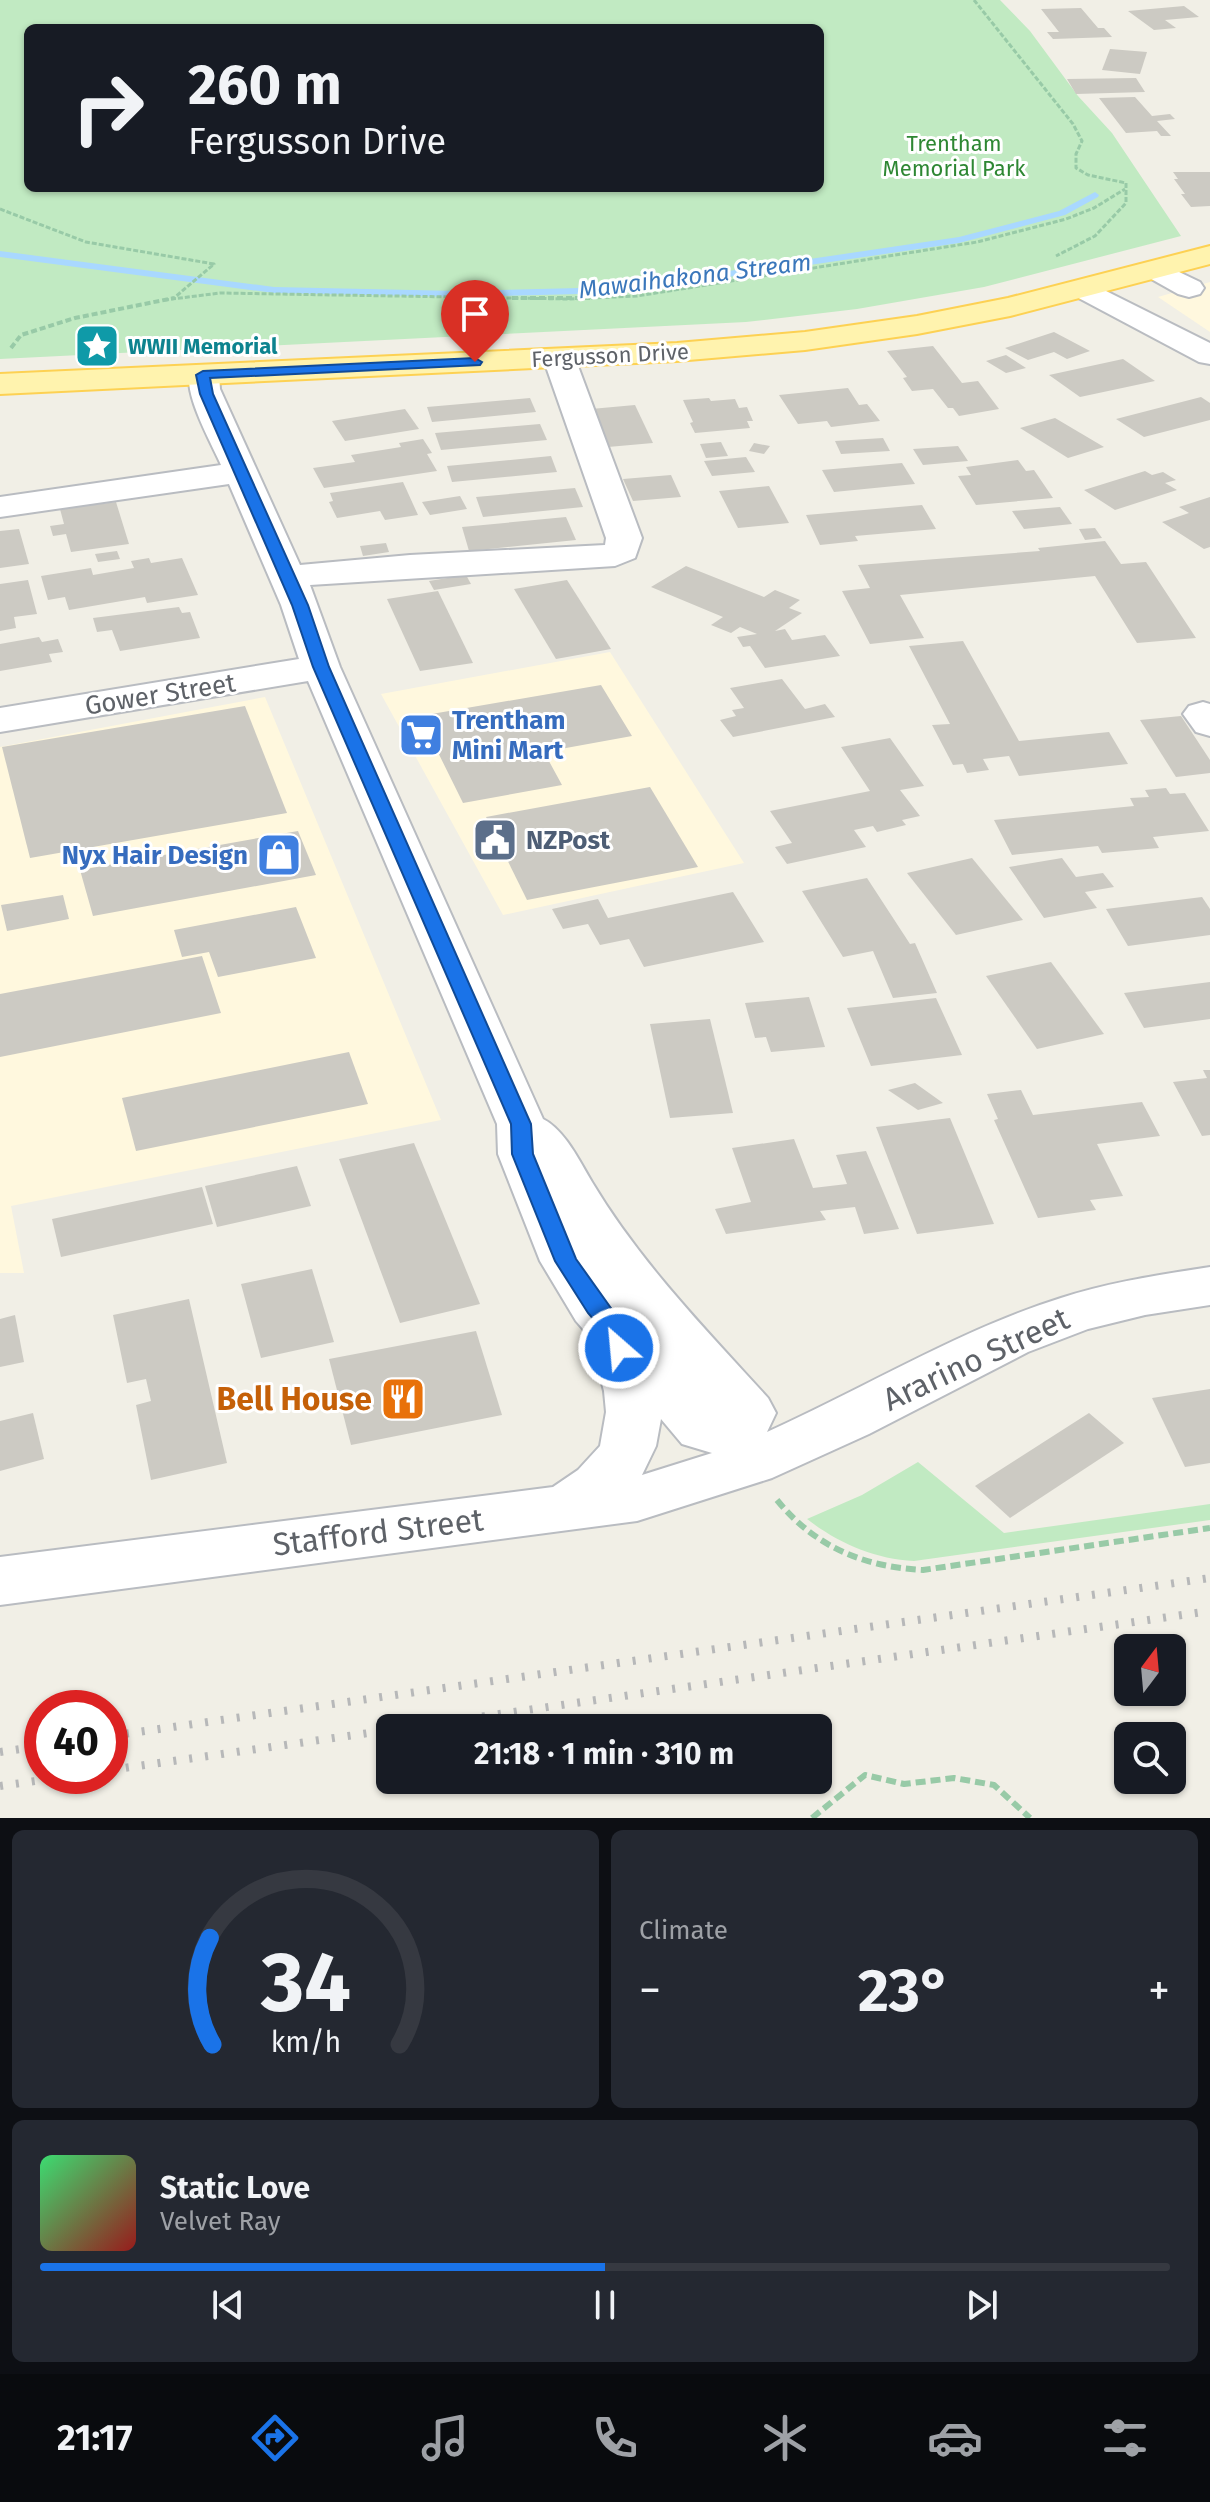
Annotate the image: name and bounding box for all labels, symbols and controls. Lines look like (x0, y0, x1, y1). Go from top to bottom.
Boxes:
text: 260 m (188, 52, 342, 119)
icon: right (56, 56, 160, 160)
text: Fergusson Drive (188, 120, 446, 164)
park label: Trentham Memorial Park (883, 130, 1026, 182)
water label: Mawaihakona Stream (577, 248, 813, 304)
pin (441, 280, 509, 362)
icon: arrive (453, 292, 497, 336)
place icon: WWII Memorial (73, 322, 121, 370)
place label: WWII Memorial (128, 333, 278, 360)
street label: Fergusson Drive (531, 338, 689, 373)
street label: Gower Street (83, 667, 238, 722)
place label: Trentham Mini Mart (452, 705, 566, 766)
supermarket icon: Trentham Mini Mart (397, 711, 445, 759)
public building icon: NZPost (471, 816, 519, 864)
place label: NZPost (526, 825, 611, 856)
shop icon: Nyx Hair Design (255, 831, 303, 879)
place label: Nyx Hair Design (62, 840, 248, 871)
street label: Ararino Street (877, 1299, 1076, 1419)
position arrow (577, 1306, 661, 1390)
restaurant icon: Bell House (379, 1375, 427, 1423)
place label: Bell House (217, 1380, 372, 1418)
street label: Stafford Street (271, 1500, 486, 1564)
north arrow (1114, 1634, 1186, 1706)
map controls (1114, 1634, 1186, 1794)
speed limit sign: 40 (24, 1690, 128, 1794)
button: search (1114, 1722, 1186, 1794)
text: 21:18 · 1 min · 310 m (474, 1736, 734, 1772)
text: Climate (639, 1915, 728, 1946)
text: 34 (259, 1933, 351, 2033)
text: 23° (858, 1955, 951, 2027)
text: − (639, 1964, 661, 2017)
text: + (1148, 1964, 1170, 2017)
text: km/h (270, 2025, 341, 2060)
text: Static Love (160, 2170, 310, 2206)
text: Velvet Ray (160, 2206, 280, 2237)
icon: previous (206, 2283, 250, 2327)
icon: pause (583, 2283, 627, 2327)
icon: next (960, 2283, 1004, 2327)
icon: directions (247, 2410, 303, 2466)
icon: music (417, 2410, 473, 2466)
icon: phone (587, 2410, 643, 2466)
icon: climate (757, 2410, 813, 2466)
icon: car (927, 2410, 983, 2466)
icon: filters (1097, 2410, 1153, 2466)
text: 21:17 (57, 2416, 133, 2460)

